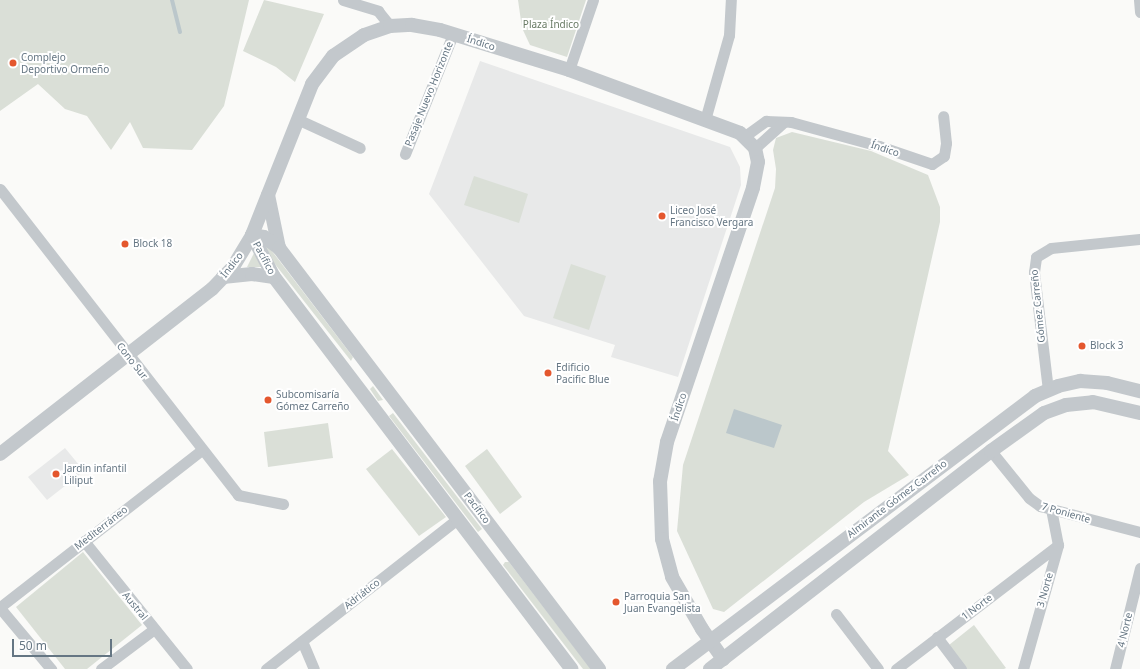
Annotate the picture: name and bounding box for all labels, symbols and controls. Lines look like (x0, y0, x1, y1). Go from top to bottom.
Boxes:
park label: Plaza Índico (523, 19, 579, 31)
street label: Índico (465, 33, 497, 53)
street label: Pasaje Nuevo Horizonte (402, 40, 456, 148)
place label: Complejo Deportivo Ormeño (21, 51, 109, 74)
marker: Complejo Deportivo Ormeño (8, 58, 18, 68)
street label: Índico (869, 139, 901, 159)
place label: Liceo José Francisco Vergara (670, 204, 753, 228)
marker: Liceo José Francisco Vergara (657, 211, 667, 221)
place label: Block 18 (133, 238, 172, 250)
marker: Block 18 (120, 239, 130, 249)
street label: Pacífico (250, 239, 278, 277)
street label: Índico (218, 250, 246, 280)
street label: Gómez Carreño (1028, 269, 1048, 343)
street label: Cono Sur (114, 340, 150, 382)
place label: Block 3 (1090, 340, 1124, 352)
marker: Block 3 (1077, 341, 1087, 351)
place label: Edificio Pacific Blue (556, 361, 609, 384)
marker: Edificio Pacific Blue (543, 368, 553, 378)
place label: Subcomisaría Gómez Carreño (276, 388, 349, 412)
street label: Índico (669, 391, 689, 423)
marker: Subcomisaría Gómez Carreño (263, 395, 273, 405)
street label: Almirante Gómez Carreño (845, 458, 949, 540)
place label: Jardin infantil Liliput (64, 462, 127, 486)
marker: Jardin infantil Liliput (51, 469, 61, 479)
street label: Pacífico (461, 490, 493, 526)
street label: 7 Poniente (1040, 500, 1092, 526)
street label: Mediterráneo (72, 503, 130, 553)
street label: 3 Norte (1034, 571, 1056, 609)
street label: Adriático (342, 576, 382, 612)
street label: Austral (120, 589, 150, 623)
place label: Parroquia San Juan Evangelista (624, 590, 701, 614)
street label: 1 Norte (959, 592, 995, 622)
marker: Parroquia San Juan Evangelista (611, 597, 621, 607)
street label: 4 Norte (1115, 611, 1135, 649)
scale bar (14, 631, 114, 657)
text: 50 m (19, 637, 47, 654)

